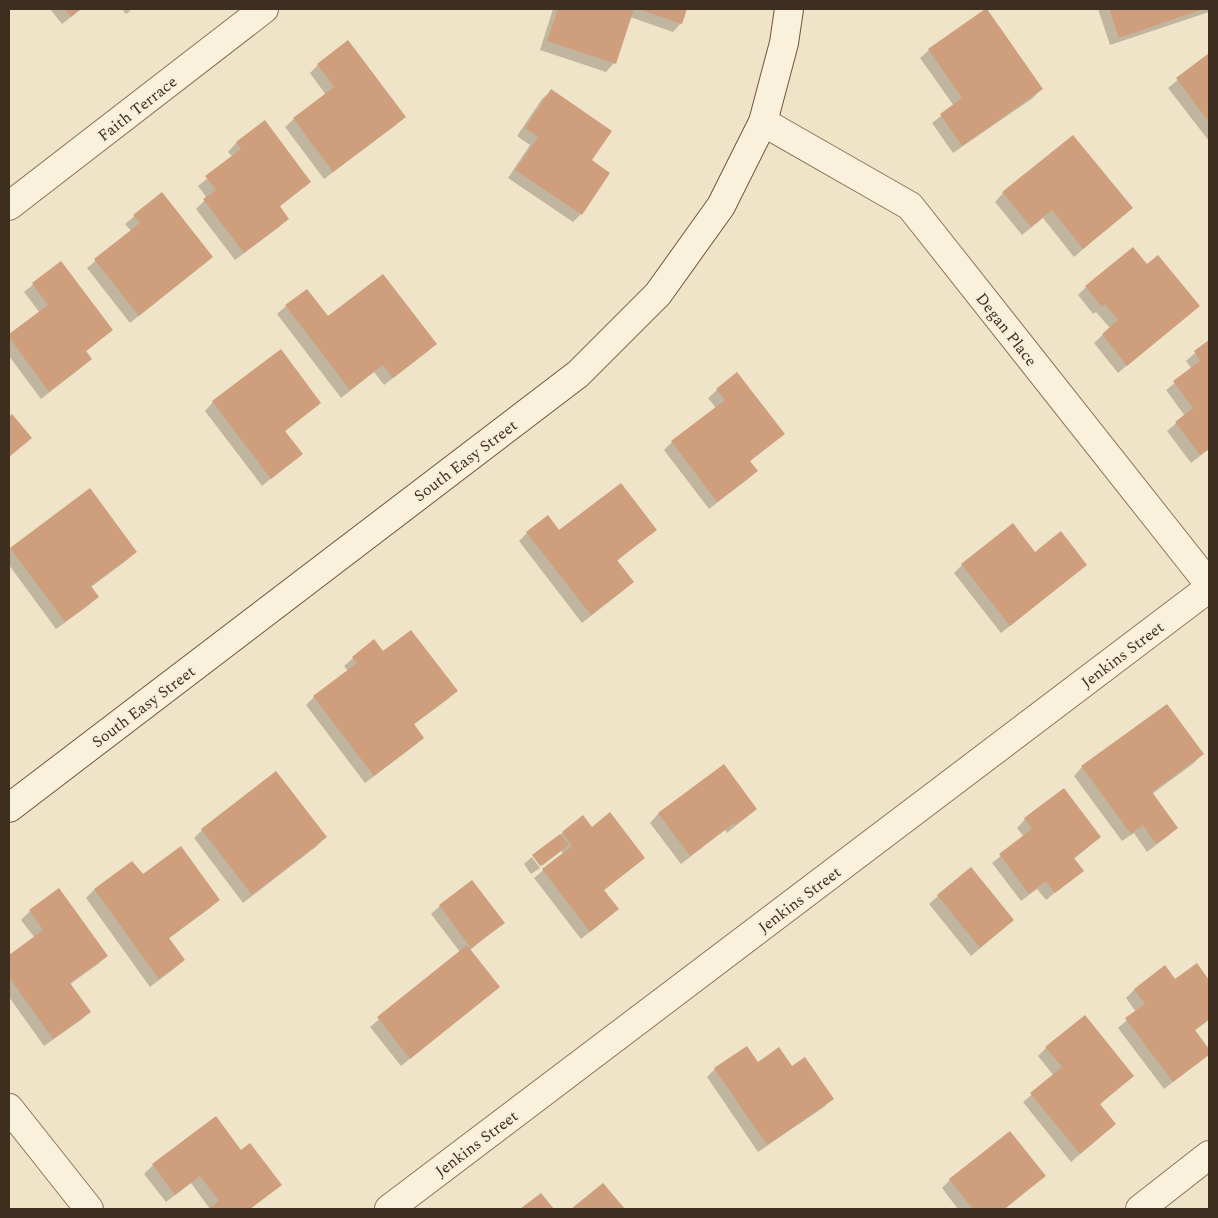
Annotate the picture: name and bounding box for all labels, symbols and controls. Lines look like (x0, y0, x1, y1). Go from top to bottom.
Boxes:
street label: Faith Terrace (93, 70, 182, 148)
street label: Degan Place (970, 288, 1043, 372)
street label: South Easy Street (409, 414, 523, 508)
street label: Jenkins Street (1076, 615, 1170, 694)
street label: South Easy Street (87, 660, 201, 754)
street label: Jenkins Street (753, 860, 847, 939)
street label: Jenkins Street (430, 1104, 524, 1183)

